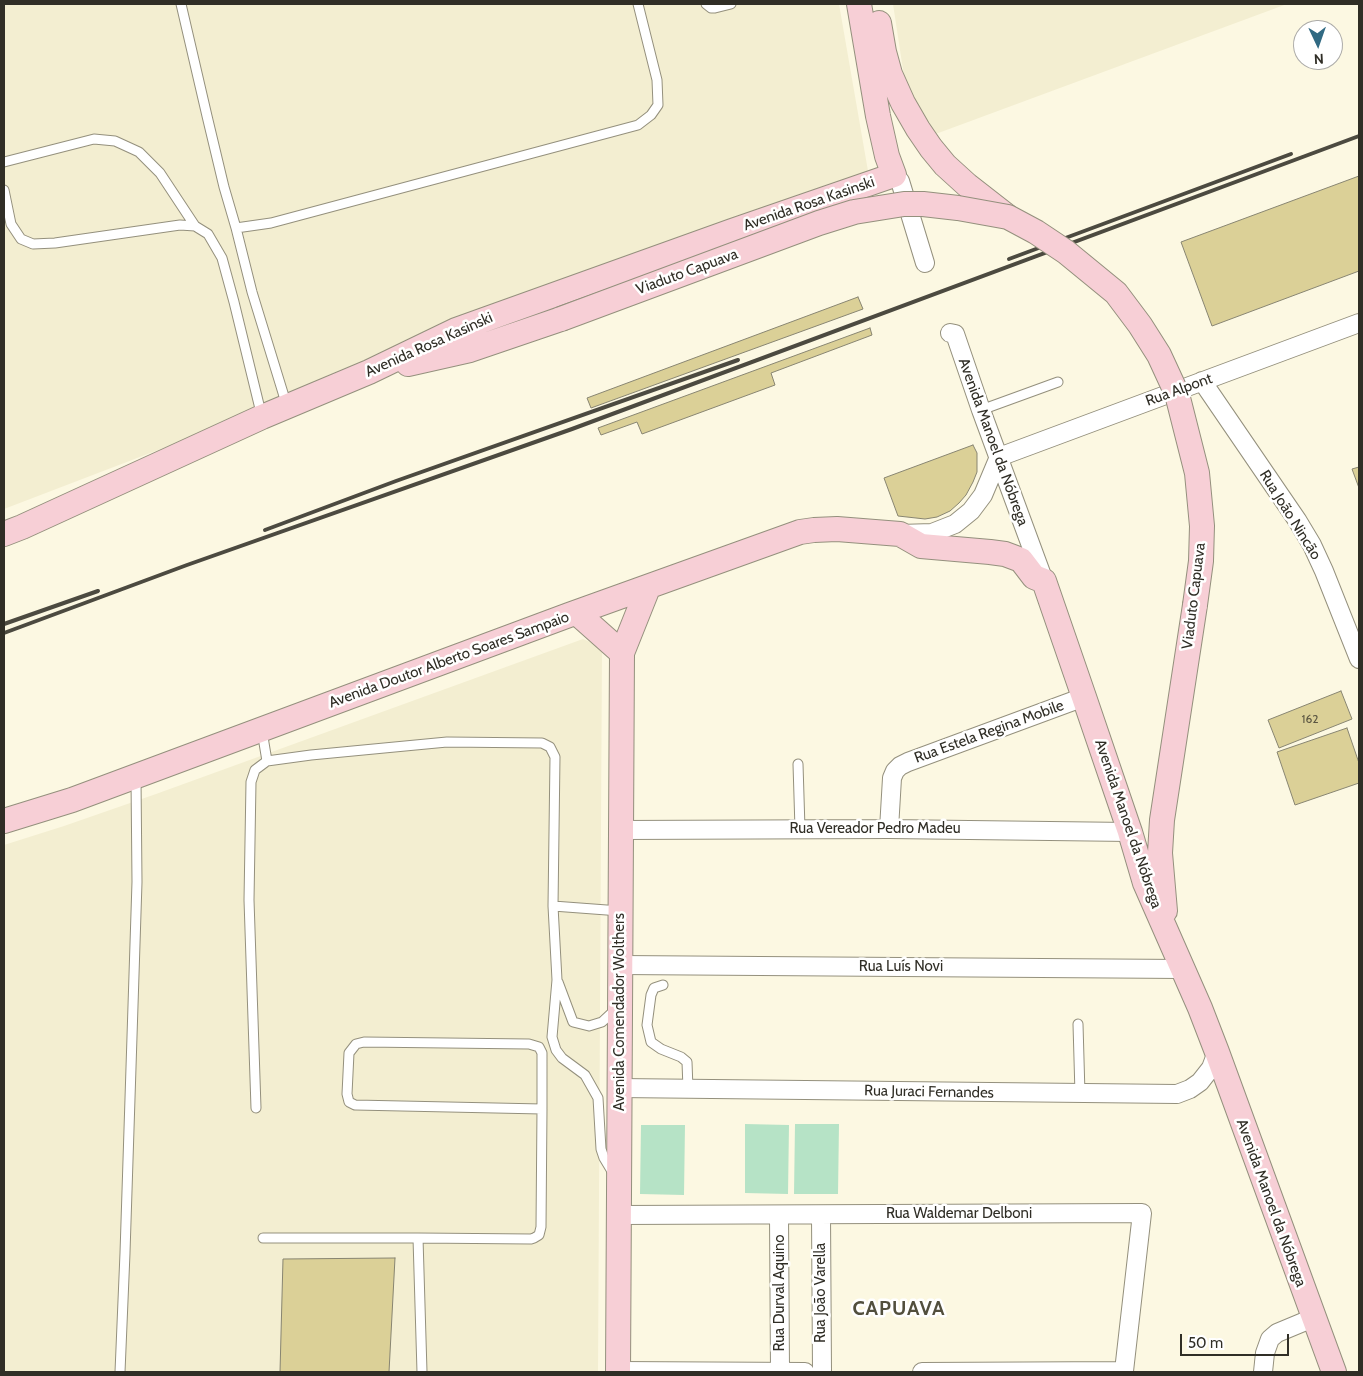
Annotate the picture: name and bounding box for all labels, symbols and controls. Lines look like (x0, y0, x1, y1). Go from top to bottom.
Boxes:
north arrow (1293, 20, 1343, 70)
text: N (1313, 50, 1324, 68)
street label: Avenida Rosa Kasinski (741, 173, 877, 235)
street label: Viaduto Capuava (634, 245, 740, 299)
street label: Avenida Rosa Kasinski (363, 309, 495, 381)
street label: Avenida Manoel da Nóbrega (954, 356, 1032, 528)
street label: Rua Alpont (1143, 370, 1215, 410)
street label: Rua João Nincão (1255, 467, 1325, 563)
street label: Viaduto Capuava (1179, 542, 1209, 650)
street label: Avenida Doutor Alberto Soares Sampaio (326, 608, 572, 712)
street label: Rua Estela Regina Mobile (912, 697, 1066, 767)
house number: 162 (1301, 712, 1319, 726)
street label: Avenida Manoel da Nóbrega (1091, 737, 1165, 911)
street label: Rua Vereador Pedro Madeu (789, 820, 961, 838)
street label: Avenida Comendador Wolthers (611, 913, 629, 1111)
street label: Rua Luís Novi (859, 958, 943, 976)
street label: Rua Juraci Fernandes (864, 1082, 994, 1102)
street label: Avenida Manoel da Nóbrega (1232, 1117, 1310, 1289)
street label: Rua Waldemar Delboni (886, 1205, 1032, 1223)
street label: Rua Durval Aquino (771, 1234, 789, 1352)
street label: Rua João Varella (812, 1243, 830, 1343)
district label: CAPUAVA (852, 1297, 946, 1321)
scale bar (1183, 1324, 1292, 1356)
text: 50 m (1188, 1334, 1223, 1352)

